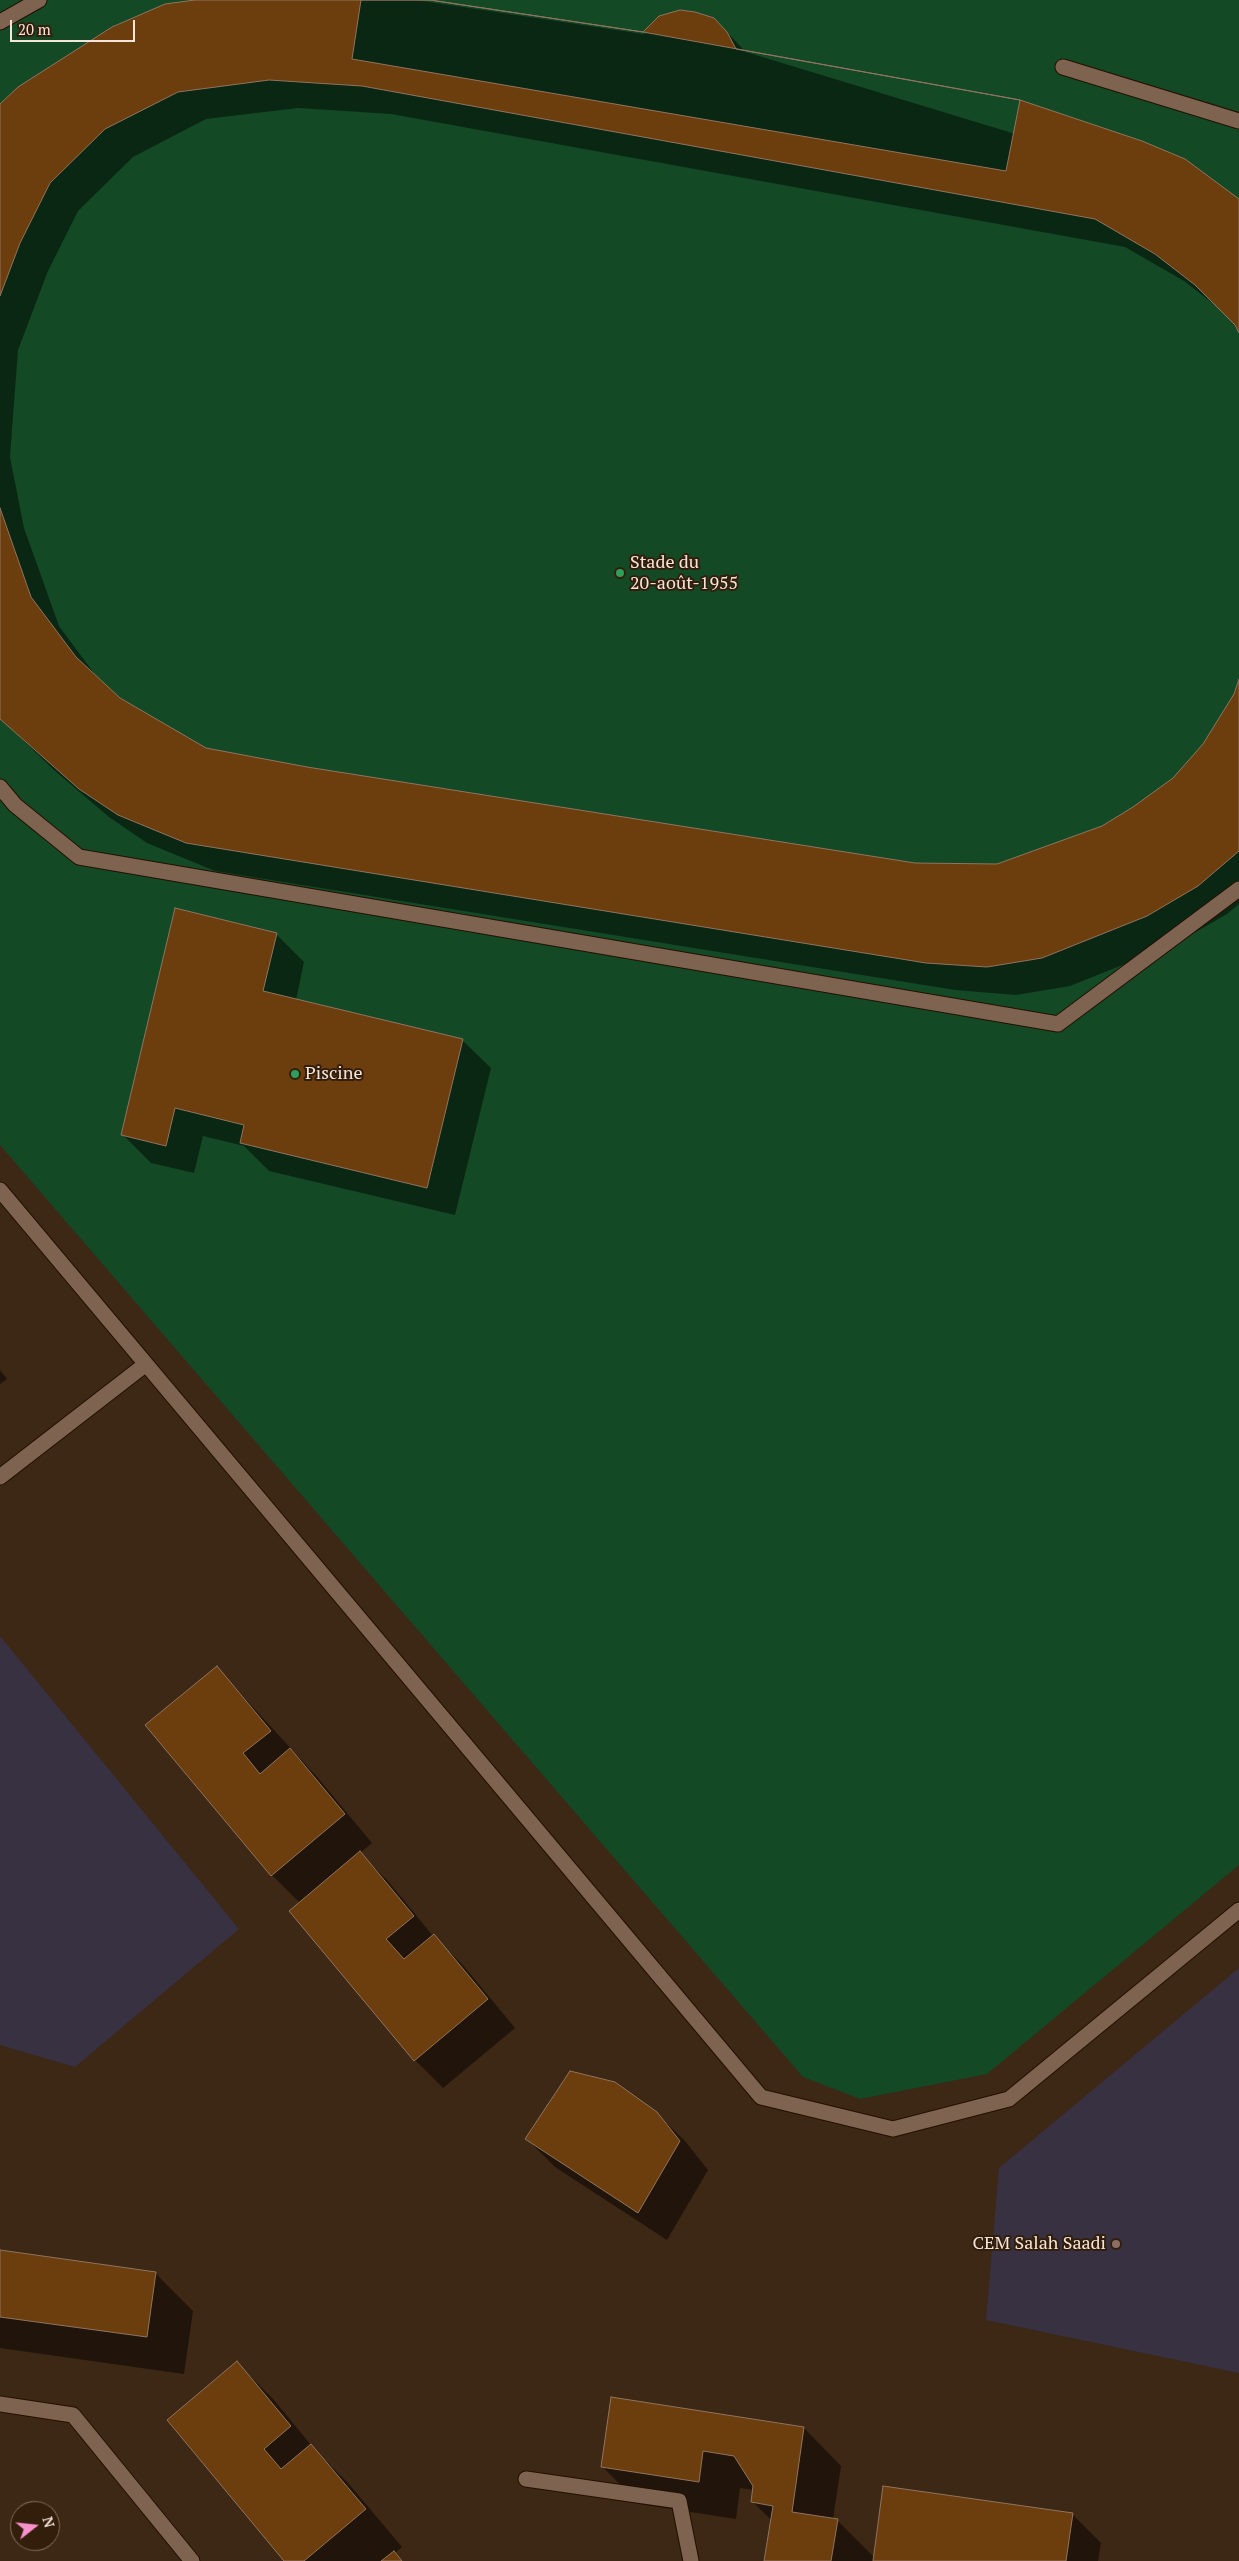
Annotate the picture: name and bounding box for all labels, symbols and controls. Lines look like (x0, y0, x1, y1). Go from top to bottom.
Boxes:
scale bar (12, 10, 138, 42)
text: 20 m (18, 19, 51, 39)
place label: Stade du 20-août-1955 (630, 552, 738, 594)
marker: Stade du 20-août-1955 (614, 567, 626, 579)
place label: Piscine (305, 1063, 362, 1085)
marker: Piscine (289, 1068, 301, 1080)
place label: CEM Salah Saadi (973, 2233, 1106, 2255)
marker: CEM Salah Saadi (1110, 2238, 1122, 2250)
north arrow (10, 2501, 60, 2551)
text: N (38, 2514, 60, 2530)

